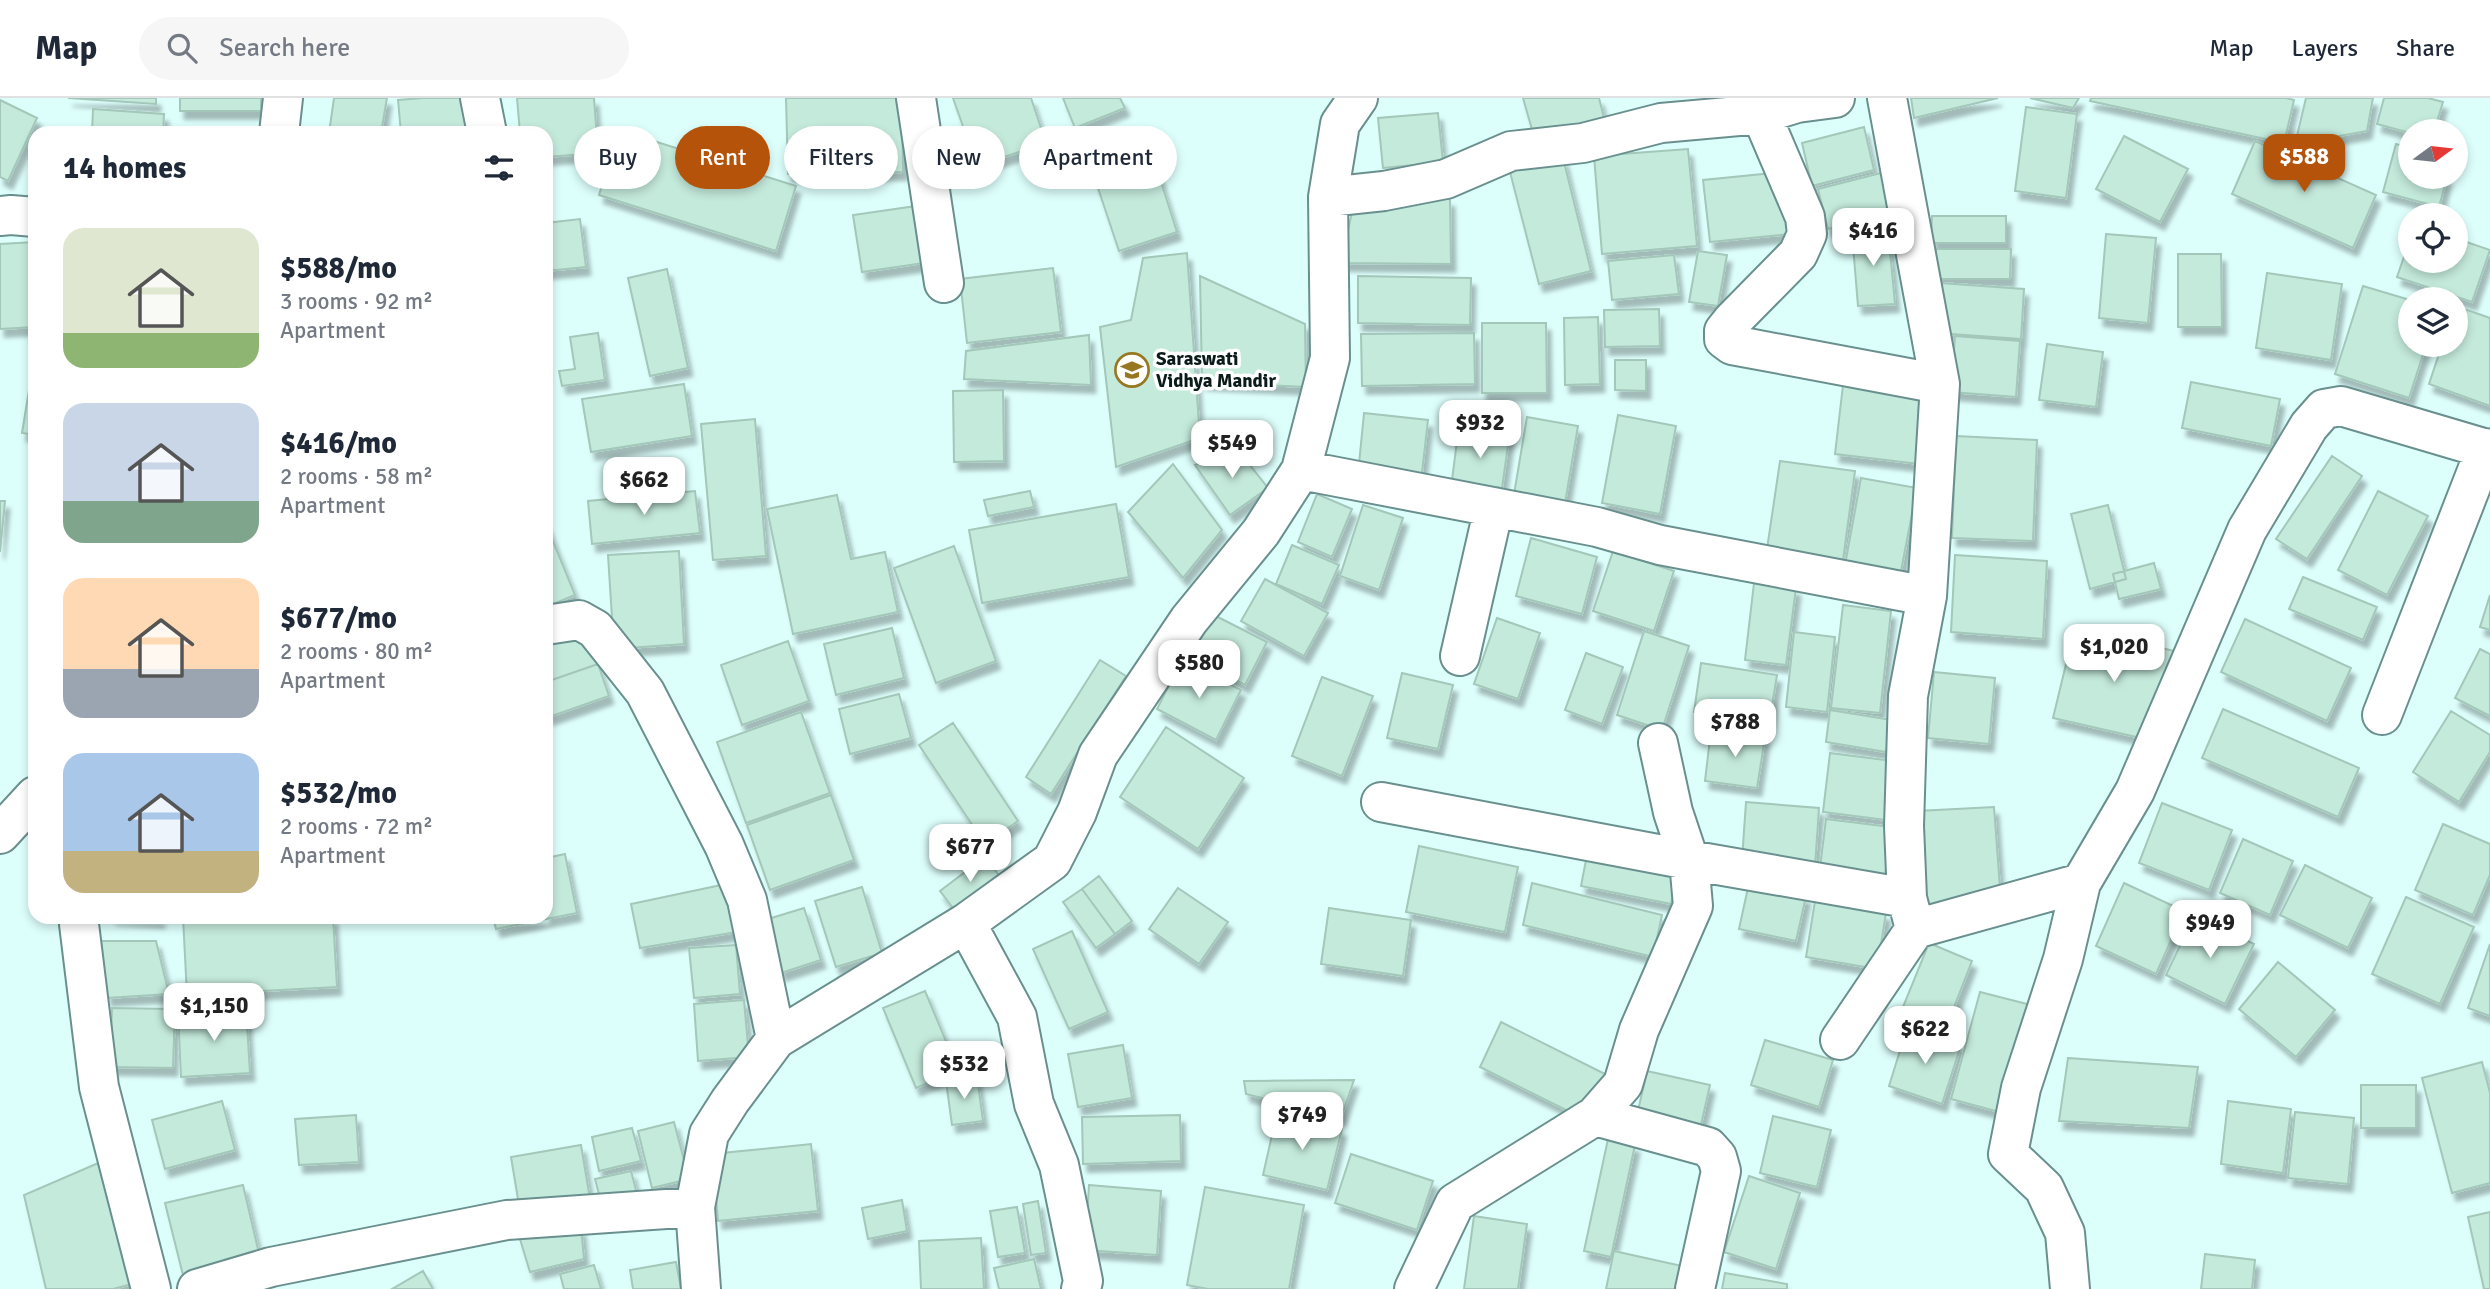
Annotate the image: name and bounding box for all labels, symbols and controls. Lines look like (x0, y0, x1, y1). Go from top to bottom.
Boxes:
search box (139, 17, 629, 80)
text: Map (35, 28, 97, 69)
icon: search (163, 29, 201, 67)
text: Search here (219, 32, 350, 64)
text: Map (2209, 33, 2254, 63)
text: Layers (2292, 33, 2358, 63)
text: Share (2396, 33, 2455, 63)
north arrow (2398, 119, 2468, 189)
map controls (2398, 119, 2468, 357)
chip: Buy (574, 126, 661, 189)
chip: Rent (675, 126, 770, 189)
chip: Filters (784, 126, 898, 189)
chip: New (912, 126, 1005, 189)
chip: Apartment (1019, 126, 1177, 189)
pin: $588 (2263, 134, 2345, 194)
text: $588 (2279, 142, 2329, 171)
icon: filters (480, 149, 518, 187)
text: 14 homes (63, 150, 186, 187)
button: locate (2398, 203, 2468, 273)
pin: $416 (1832, 208, 1914, 268)
text: $416 (1848, 216, 1898, 245)
text: $588/mo (280, 250, 397, 287)
icon: home (119, 256, 203, 340)
text: 3 rooms · 92 m² (280, 287, 433, 316)
button: layers (2398, 287, 2468, 357)
text: Apartment (280, 316, 385, 345)
place label: Saraswati Vidhya Mandir (1156, 347, 1277, 393)
school or university icon: Saraswati Vidhya Mandir (1113, 351, 1151, 389)
pin: $932 (1439, 400, 1521, 460)
text: $932 (1455, 408, 1505, 437)
pin: $549 (1191, 420, 1273, 480)
text: $416/mo (280, 425, 397, 462)
text: $549 (1207, 428, 1257, 457)
icon: home (119, 431, 203, 515)
pin: $662 (603, 458, 685, 517)
text: 2 rooms · 58 m² (280, 462, 433, 491)
text: $662 (619, 465, 669, 494)
text: Apartment (280, 491, 385, 520)
text: $677/mo (280, 600, 397, 637)
icon: home (119, 606, 203, 690)
pin: $1,020 (2057, 624, 2171, 684)
text: $1,020 (2080, 632, 2148, 661)
text: 2 rooms · 80 m² (280, 637, 433, 666)
pin: $580 (1158, 640, 1240, 700)
text: $580 (1174, 648, 1224, 677)
text: Apartment (280, 666, 385, 695)
pin: $788 (1694, 700, 1776, 759)
text: $788 (1710, 707, 1760, 736)
text: $532/mo (280, 775, 397, 812)
icon: home (119, 781, 203, 865)
text: 2 rooms · 72 m² (280, 812, 433, 841)
pin: $677 (929, 824, 1011, 884)
text: $677 (945, 832, 995, 861)
text: Apartment (280, 841, 385, 870)
pin: $949 (2169, 900, 2251, 960)
text: $949 (2185, 908, 2235, 937)
pin: $1,150 (157, 984, 271, 1043)
text: $1,150 (180, 991, 248, 1020)
pin: $622 (1884, 1006, 1966, 1066)
text: $622 (1900, 1014, 1950, 1043)
pin: $532 (923, 1042, 1005, 1101)
text: $532 (939, 1049, 989, 1078)
pin: $749 (1261, 1093, 1343, 1152)
text: $749 (1277, 1100, 1327, 1129)

